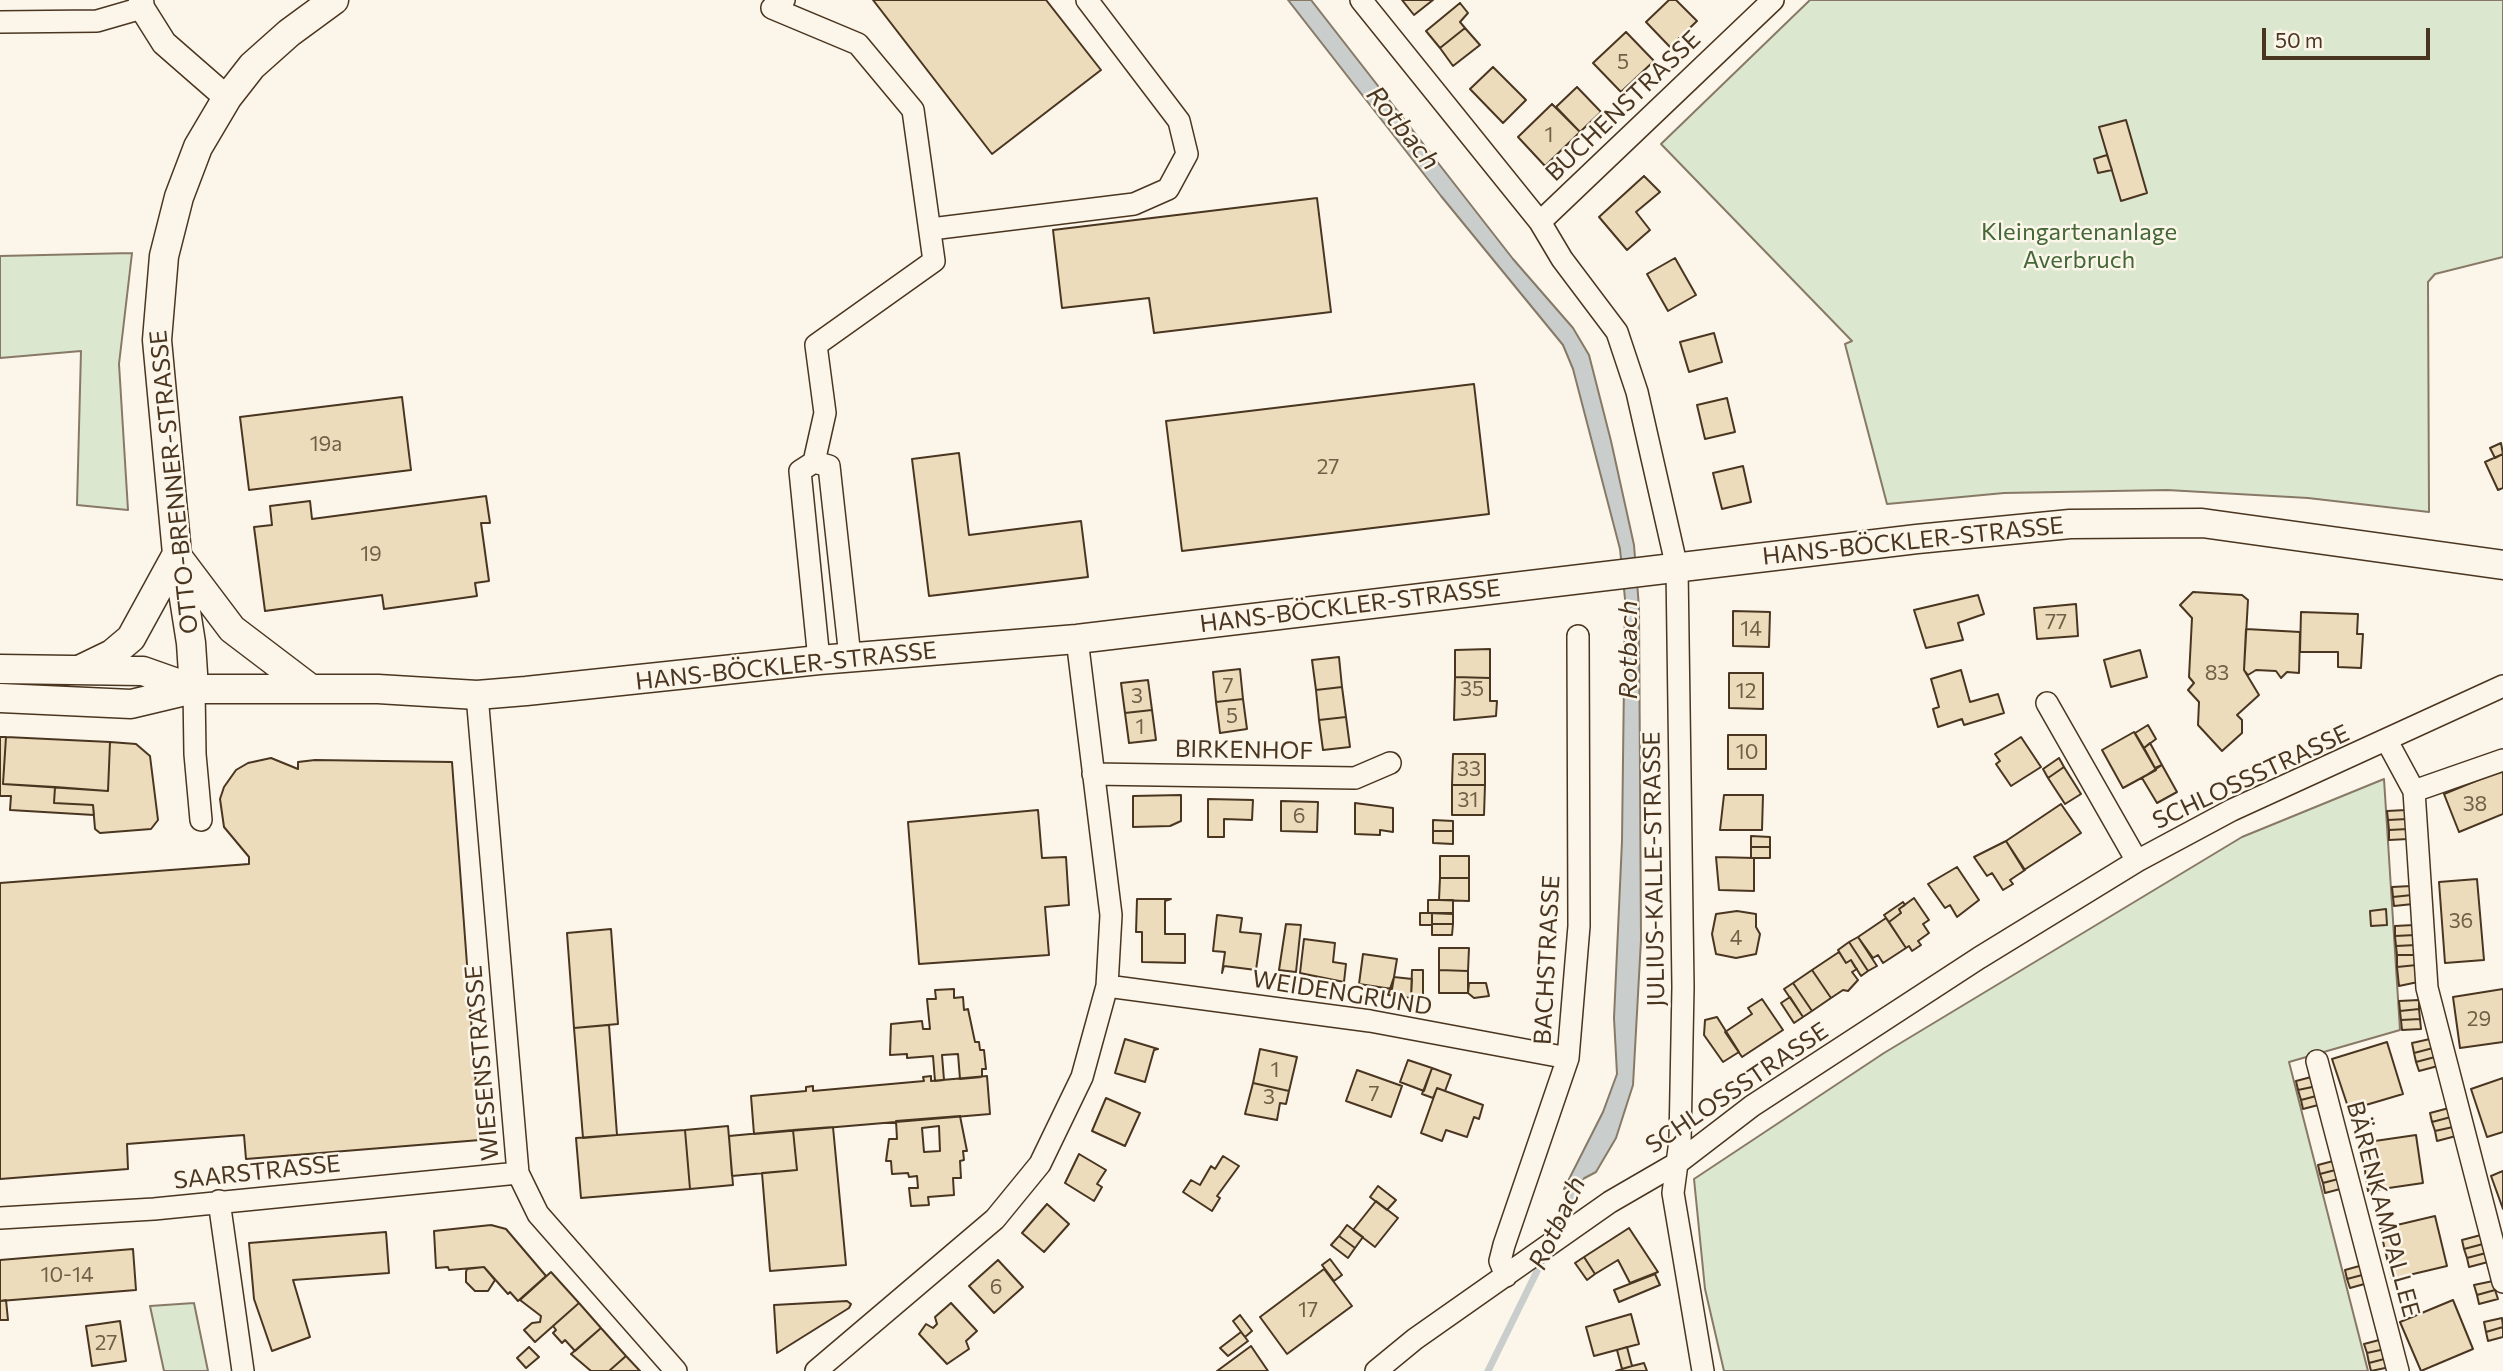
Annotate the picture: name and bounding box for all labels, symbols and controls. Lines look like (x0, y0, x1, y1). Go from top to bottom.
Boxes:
scale bar (2265, 14, 2433, 58)
street label: BUCHENSTRASSE (1540, 25, 1706, 187)
text: 50 m (2275, 27, 2323, 52)
house number: 5 (1617, 49, 1629, 75)
water label: Rotbach (1360, 80, 1446, 176)
house number: 1 (1545, 122, 1553, 148)
park label: Kleingartenanlage Averbruch (1981, 218, 2177, 274)
street label: OTTO-BRENNER-STRASSE (144, 329, 204, 635)
house number: 19a (310, 431, 342, 457)
house number: 27 (1317, 454, 1339, 480)
street label: HANS-BÖCKLER-STRASSE (1761, 511, 2065, 571)
house number: 19 (360, 541, 382, 567)
street label: HANS-BÖCKLER-STRASSE (1198, 573, 1502, 639)
water label: Rotbach (1612, 600, 1644, 700)
house number: 77 (2045, 609, 2067, 635)
house number: 14 (1740, 616, 1762, 642)
street label: HANS-BÖCKLER-STRASSE (634, 636, 938, 696)
house number: 83 (2205, 660, 2229, 686)
house number: 7 (1222, 673, 1234, 699)
house number: 35 (1460, 676, 1484, 702)
house number: 12 (1736, 678, 1756, 704)
house number: 3 (1131, 683, 1143, 709)
house number: 5 (1226, 703, 1238, 729)
house number: 1 (1136, 714, 1144, 740)
street label: SCHLOSSSTRASSE (2148, 719, 2354, 835)
street label: JULIUS-KALLE-STRASSE (1637, 731, 1671, 1007)
street label: BIRKENHOF (1175, 734, 1313, 766)
house number: 10 (1736, 739, 1758, 765)
house number: 33 (1457, 756, 1481, 782)
house number: 31 (1458, 787, 1478, 813)
house number: 38 (2463, 791, 2487, 817)
house number: 6 (1293, 803, 1305, 829)
street label: BACHSTRASSE (1528, 874, 1566, 1046)
house number: 36 (2449, 908, 2473, 934)
house number: 4 (1730, 925, 1742, 951)
street label: WIESENSTRASSE (459, 964, 505, 1162)
street label: WEIDENGRUND (1250, 965, 1434, 1021)
house number: 29 (2467, 1006, 2491, 1032)
street label: SCHLOSSSTRASSE (1640, 1016, 1834, 1160)
house number: 1 (1271, 1057, 1279, 1083)
house number: 7 (1368, 1081, 1380, 1107)
house number: 3 (1263, 1084, 1275, 1110)
street label: BÄRENKAMPALLEE (2340, 1098, 2426, 1320)
street label: SAARSTRASSE (172, 1149, 342, 1195)
water label: Rotbach (1522, 1172, 1592, 1274)
house number: 10-14 (40, 1262, 94, 1288)
house number: 6 (990, 1274, 1002, 1300)
house number: 17 (1298, 1297, 1318, 1323)
house number: 27 (95, 1330, 117, 1356)

